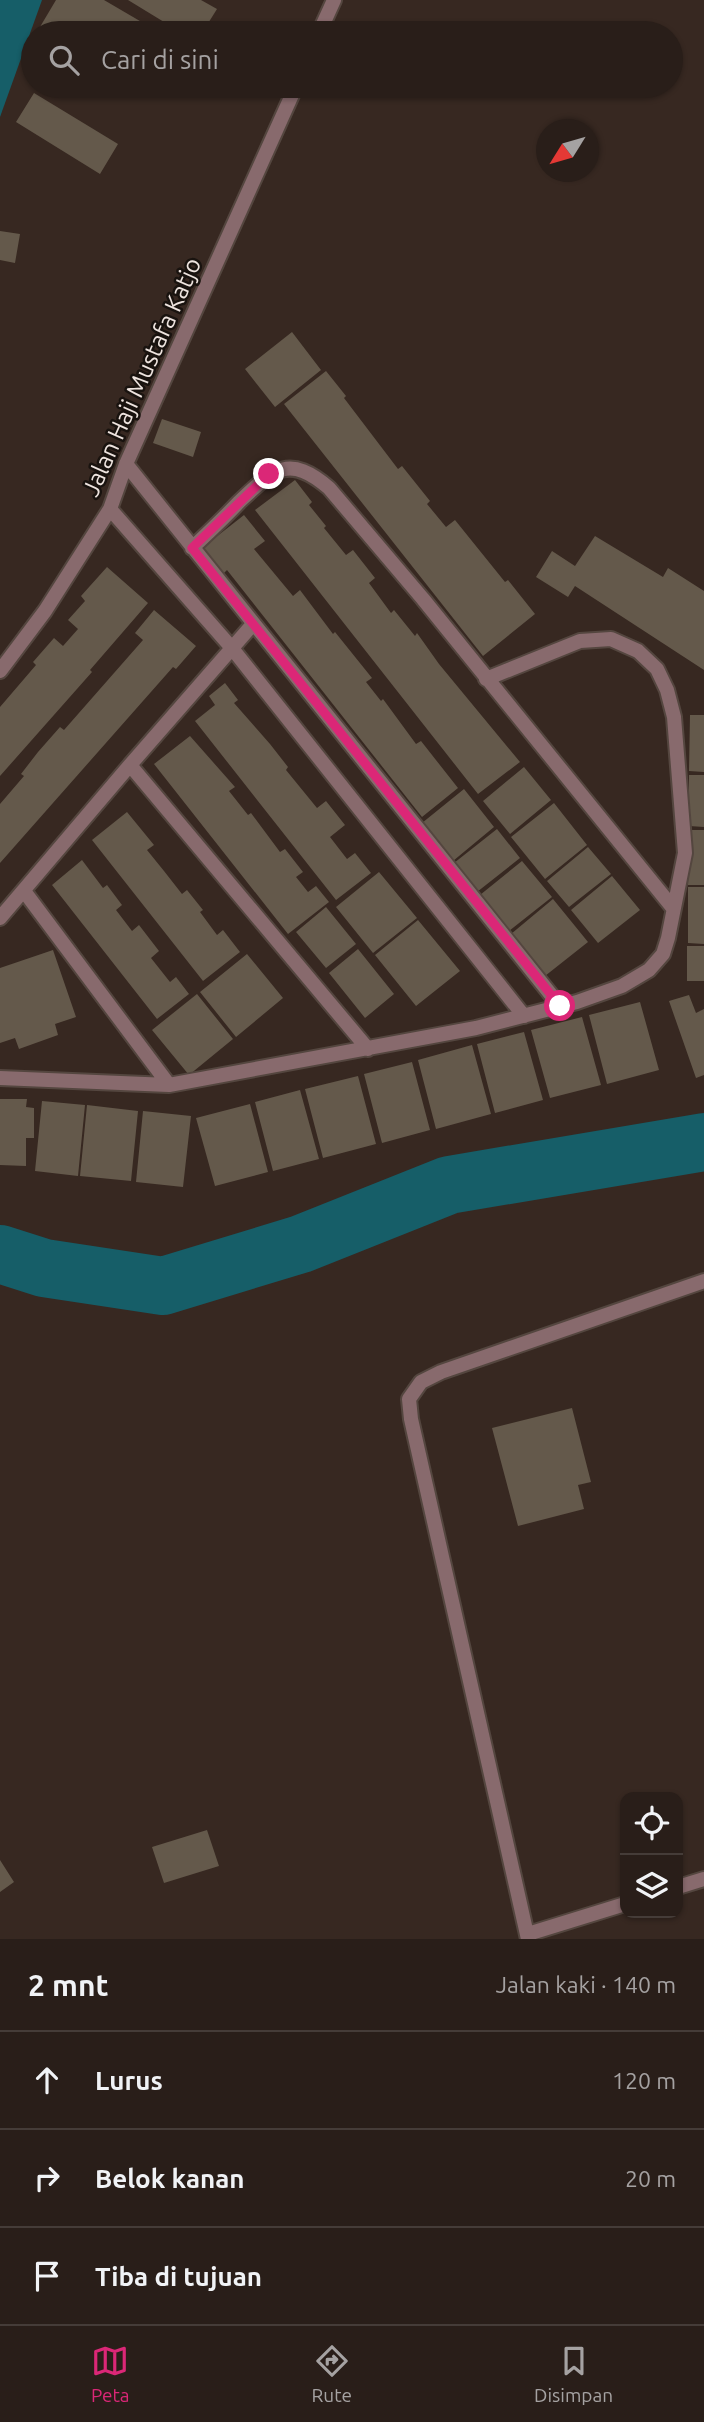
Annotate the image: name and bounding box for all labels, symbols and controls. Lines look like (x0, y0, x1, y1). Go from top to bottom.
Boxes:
search box (21, 21, 683, 98)
icon: search (45, 41, 83, 79)
text: Cari di sini (101, 45, 219, 74)
north arrow (536, 119, 599, 182)
street label: Jalan Haji Mustafa Katjo (77, 253, 206, 500)
route end (253, 458, 284, 489)
route start (544, 990, 575, 1021)
map controls (620, 1792, 683, 1918)
button: locate (620, 1792, 683, 1855)
button: layers (620, 1855, 683, 1918)
text: 2 mnt (28, 1968, 108, 2002)
text: Jalan kaki · 140 m (496, 1972, 676, 1997)
icon: ahead (28, 2061, 66, 2099)
text: Lurus (95, 2066, 163, 2095)
text: 120 m (612, 2068, 676, 2093)
icon: right (28, 2159, 66, 2197)
text: Belok kanan (95, 2164, 245, 2193)
text: 20 m (625, 2166, 676, 2191)
icon: arrive (28, 2257, 66, 2295)
text: Tiba di tujuan (95, 2262, 262, 2291)
tab: Peta (91, 2342, 130, 2406)
tab: Rute (312, 2342, 352, 2406)
tab: Disimpan (534, 2342, 613, 2406)

